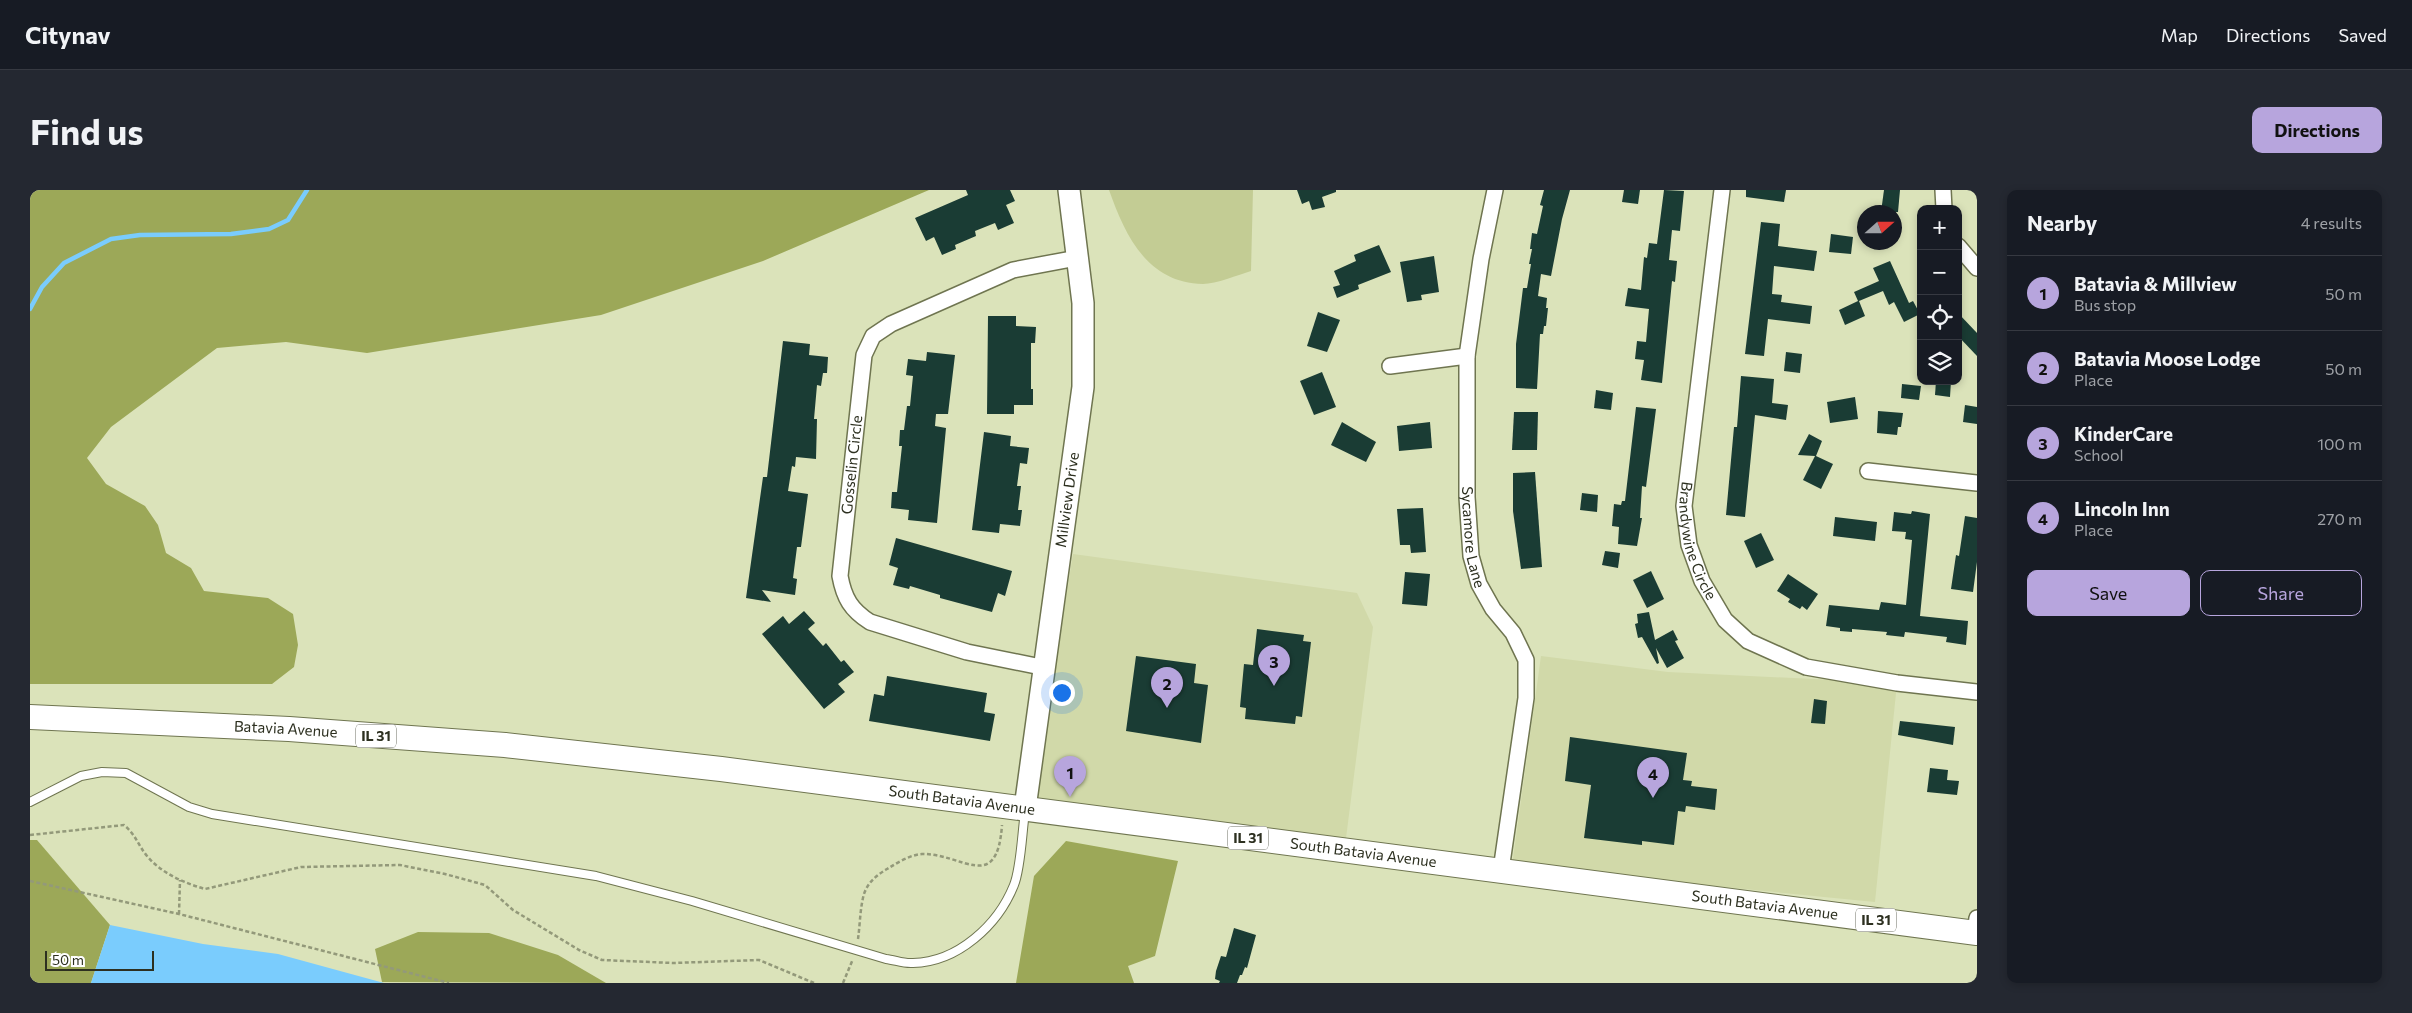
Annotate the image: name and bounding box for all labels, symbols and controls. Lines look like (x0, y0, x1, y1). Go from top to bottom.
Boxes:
text: Citynav (25, 20, 111, 49)
text: Map (2161, 24, 2198, 46)
text: Directions (2226, 24, 2310, 46)
text: Saved (2338, 24, 2387, 46)
button: Directions (2252, 107, 2382, 153)
text: Find us (30, 109, 144, 152)
north arrow (1857, 205, 1902, 250)
map controls (1917, 205, 1962, 385)
button: + (1917, 205, 1962, 250)
text: Nearby (2027, 210, 2097, 235)
text: 4 results (2301, 213, 2362, 232)
button: − (1917, 250, 1962, 295)
text: Batavia & Millview (2074, 272, 2237, 295)
text: 1 (2039, 284, 2047, 303)
text: 50 m (2325, 284, 2362, 303)
button: locate (1917, 295, 1962, 340)
text: Bus stop (2074, 295, 2136, 314)
button: layers (1917, 340, 1962, 385)
text: Batavia Moose Lodge (2074, 347, 2261, 370)
text: 2 (2038, 359, 2048, 378)
text: 50 m (2325, 359, 2362, 378)
text: Place (2074, 370, 2113, 389)
street label: Gosselin Circle (837, 414, 865, 515)
text: KinderCare (2074, 422, 2173, 445)
text: 3 (2038, 434, 2048, 453)
text: 100 m (2317, 434, 2362, 453)
text: School (2074, 445, 2124, 464)
street label: Millview Drive (1051, 451, 1082, 549)
street label: Brandywine Circle (1676, 481, 1721, 603)
street label: Sycamore Lane (1459, 486, 1490, 590)
text: Lincoln Inn (2074, 497, 2170, 520)
text: 4 (2038, 509, 2048, 528)
text: 270 m (2317, 509, 2362, 528)
text: Place (2074, 520, 2113, 539)
button: Save (2027, 570, 2190, 616)
button: Share (2200, 570, 2362, 616)
pin: 3 (1258, 645, 1290, 686)
pin: 2 (1151, 667, 1183, 708)
your location (1049, 680, 1075, 706)
street label: Batavia Avenue (234, 716, 338, 741)
road number: IL 31 (356, 724, 396, 748)
pin: 1 (1054, 756, 1086, 797)
pin: 4 (1637, 757, 1669, 798)
street label: South Batavia Avenue (888, 781, 1036, 818)
road number: IL 31 (1228, 826, 1268, 850)
street label: South Batavia Avenue (1289, 833, 1438, 870)
street label: South Batavia Avenue (1691, 886, 1839, 923)
road number: IL 31 (1856, 908, 1896, 932)
scale bar (45, 948, 154, 971)
text: 50 m (52, 951, 84, 968)

